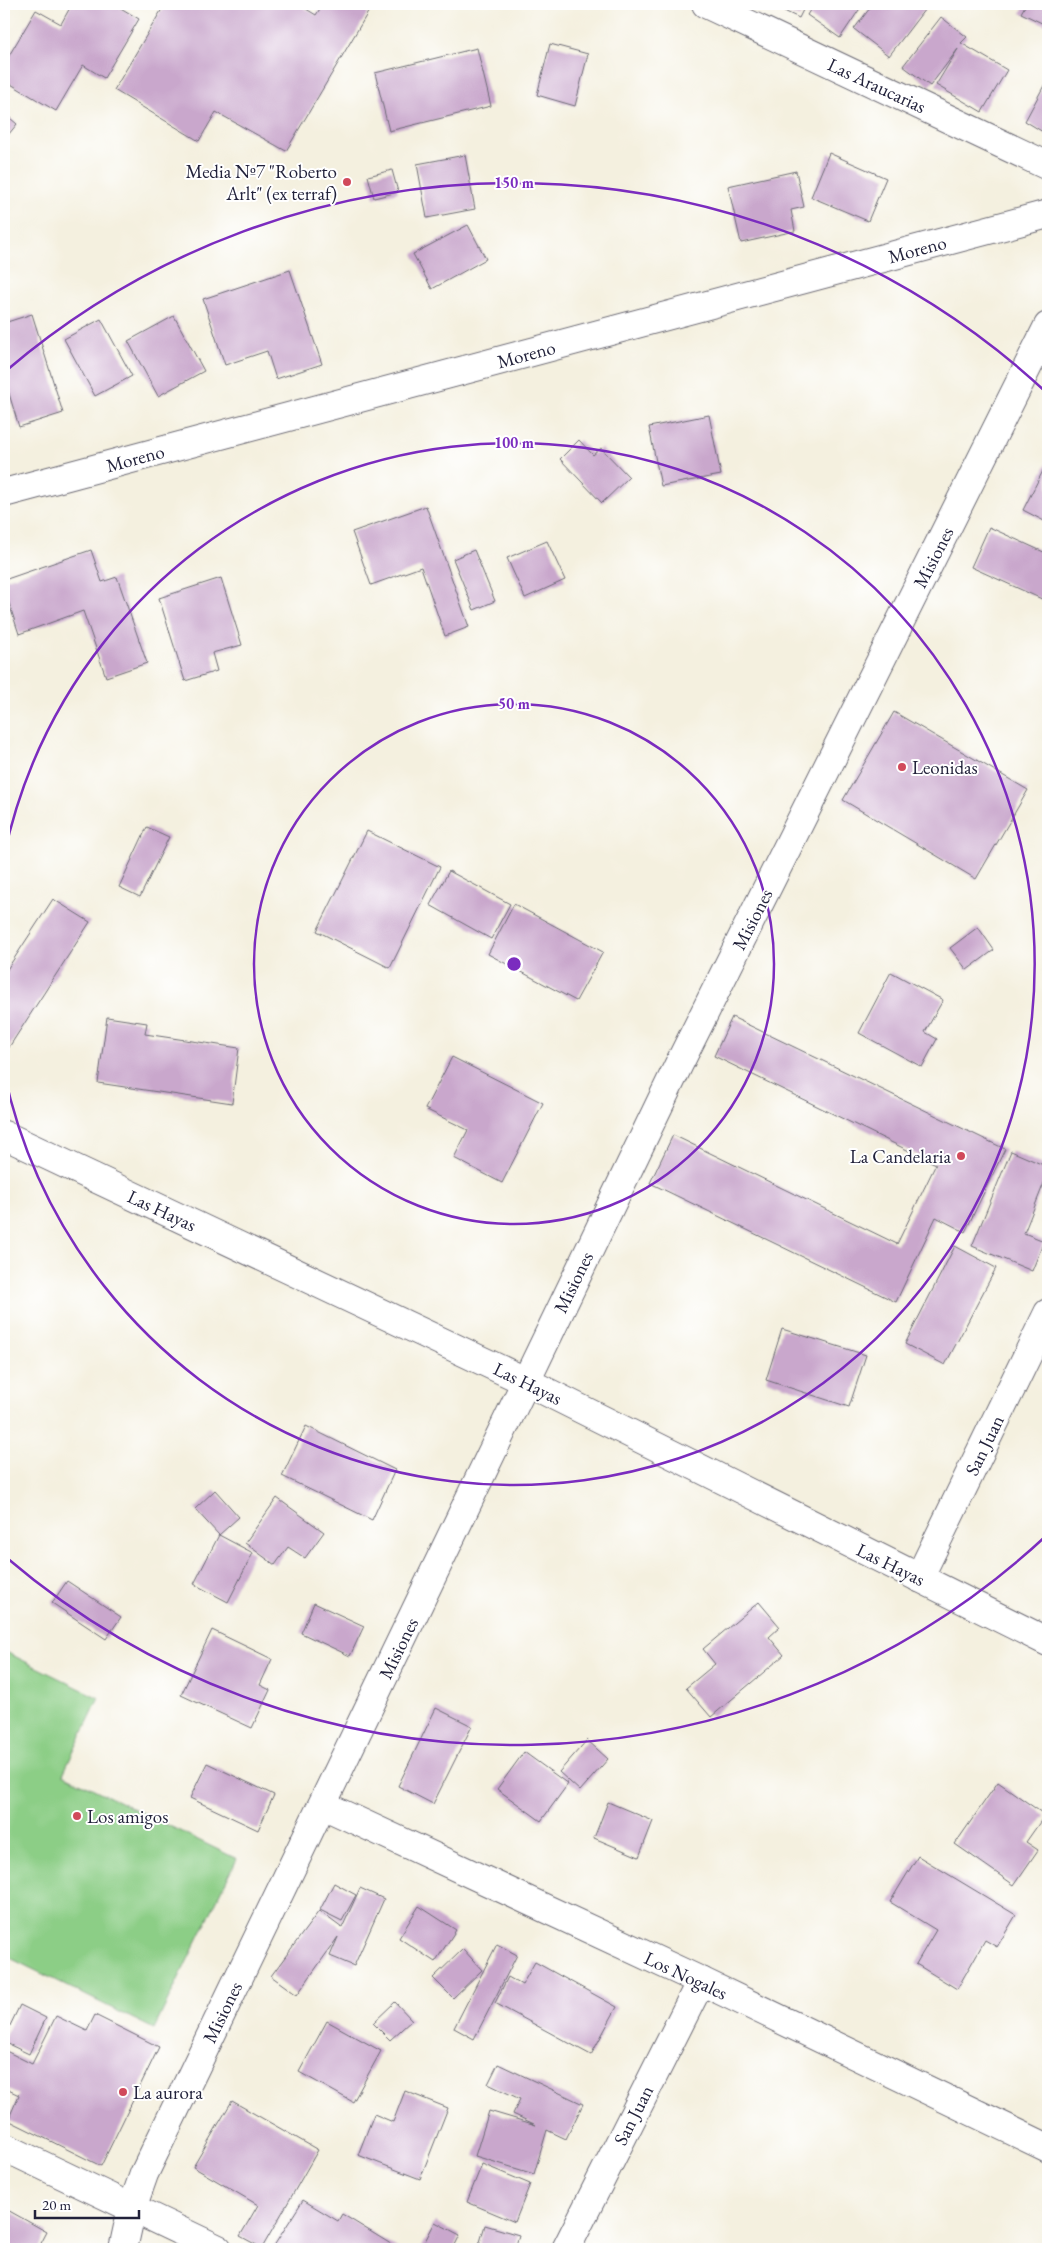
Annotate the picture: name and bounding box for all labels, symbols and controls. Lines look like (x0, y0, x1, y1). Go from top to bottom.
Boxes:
street label: Las Araucarias (824, 52, 930, 119)
place label: Media Nº7 "Roberto Arlt" (ex terraf) (185, 159, 337, 206)
text: 150 m (494, 173, 534, 192)
marker: Media Nº7 "Roberto Arlt" (ex terraf) (341, 176, 353, 188)
street label: Moreno (885, 230, 949, 269)
street label: Moreno (494, 335, 558, 374)
text: 100 m (494, 433, 534, 452)
street label: Moreno (103, 439, 167, 478)
street label: Misiones (907, 522, 959, 592)
text: 50 m (498, 694, 530, 713)
place label: Leonidas (912, 755, 978, 780)
marker: Leonidas (896, 761, 908, 773)
street label: Misiones (726, 884, 778, 954)
centre of rings (505, 955, 523, 973)
place label: La Candelaria (850, 1144, 951, 1169)
marker: La Candelaria (955, 1150, 967, 1162)
street label: Las Hayas (123, 1184, 200, 1237)
street label: Misiones (548, 1247, 599, 1317)
street label: Las Hayas (489, 1356, 566, 1411)
street label: San Juan (959, 1411, 1010, 1480)
street label: Las Hayas (852, 1537, 929, 1592)
street label: Misiones (373, 1613, 424, 1683)
place label: Los amigos (87, 1804, 168, 1829)
marker: Los amigos (71, 1810, 83, 1822)
street label: Los Nogales (640, 1945, 731, 2006)
street label: Misiones (197, 1977, 248, 2047)
place label: La aurora (133, 2080, 203, 2105)
street label: San Juan (608, 2081, 659, 2150)
marker: La aurora (117, 2086, 129, 2098)
scale bar (35, 2188, 139, 2220)
text: 20 m (42, 2195, 71, 2214)

